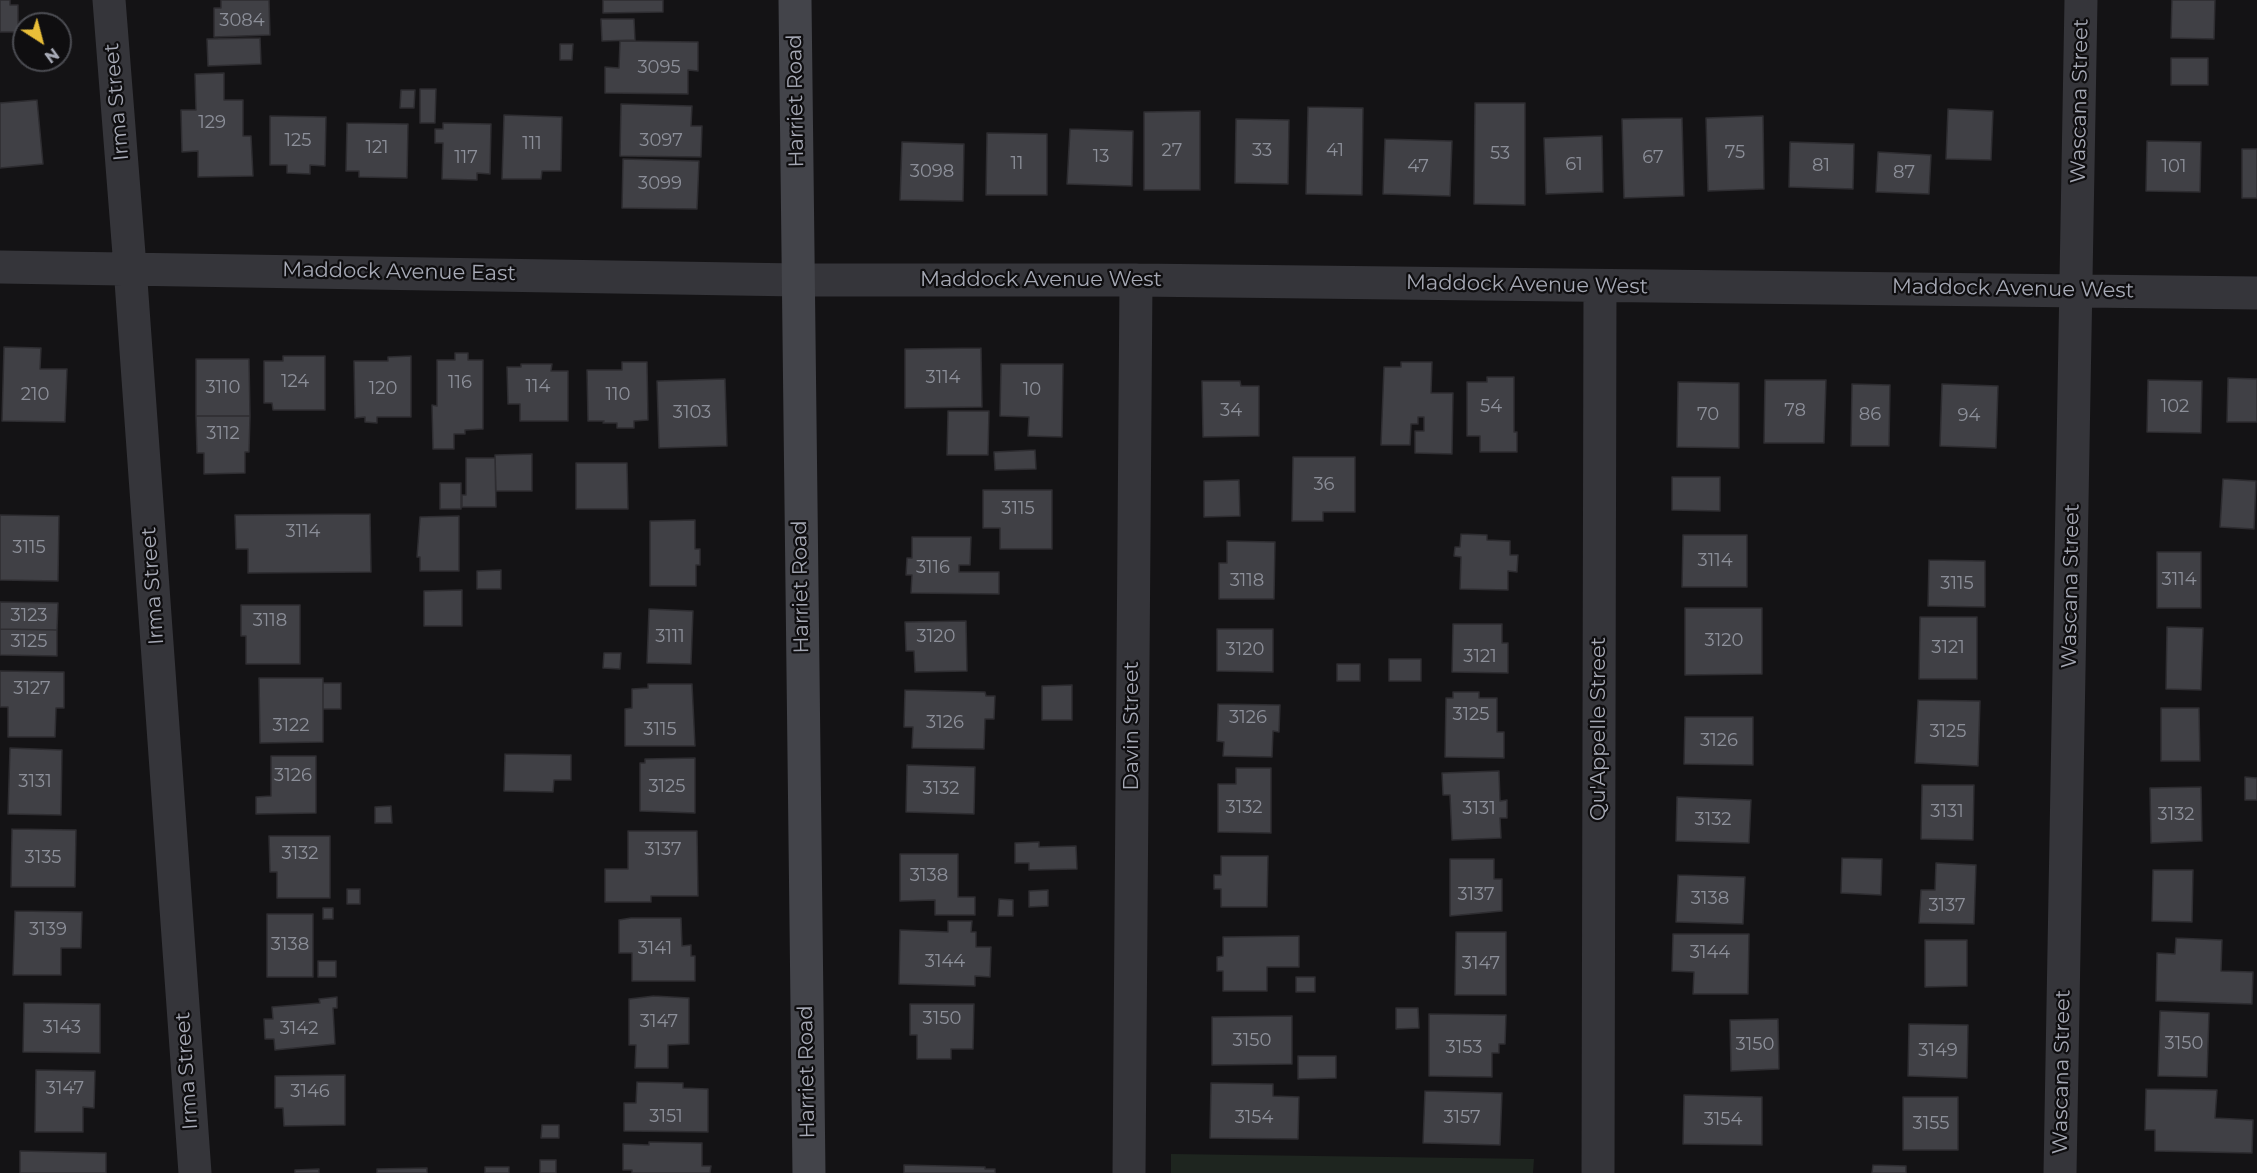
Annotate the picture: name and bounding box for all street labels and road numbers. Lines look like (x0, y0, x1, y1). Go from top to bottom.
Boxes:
street label: Wascana Street (2066, 18, 2094, 184)
street label: Harriet Road (782, 34, 810, 168)
street label: Irma Street (99, 42, 135, 162)
street label: Maddock Avenue East (282, 257, 516, 287)
street label: Maddock Avenue West (920, 267, 1162, 293)
street label: Maddock Avenue West (1406, 270, 1648, 300)
street label: Maddock Avenue West (1892, 274, 2134, 304)
street label: Wascana Street (2057, 503, 2085, 669)
street label: Harriet Road (787, 520, 815, 654)
street label: Irma Street (136, 526, 170, 646)
street label: Qu'Appelle Street (1586, 637, 1612, 821)
street label: Davin Street (1119, 661, 1145, 791)
street label: Wascana Street (2048, 989, 2076, 1155)
street label: Harriet Road (793, 1005, 821, 1139)
street label: Irma Street (170, 1011, 204, 1131)

